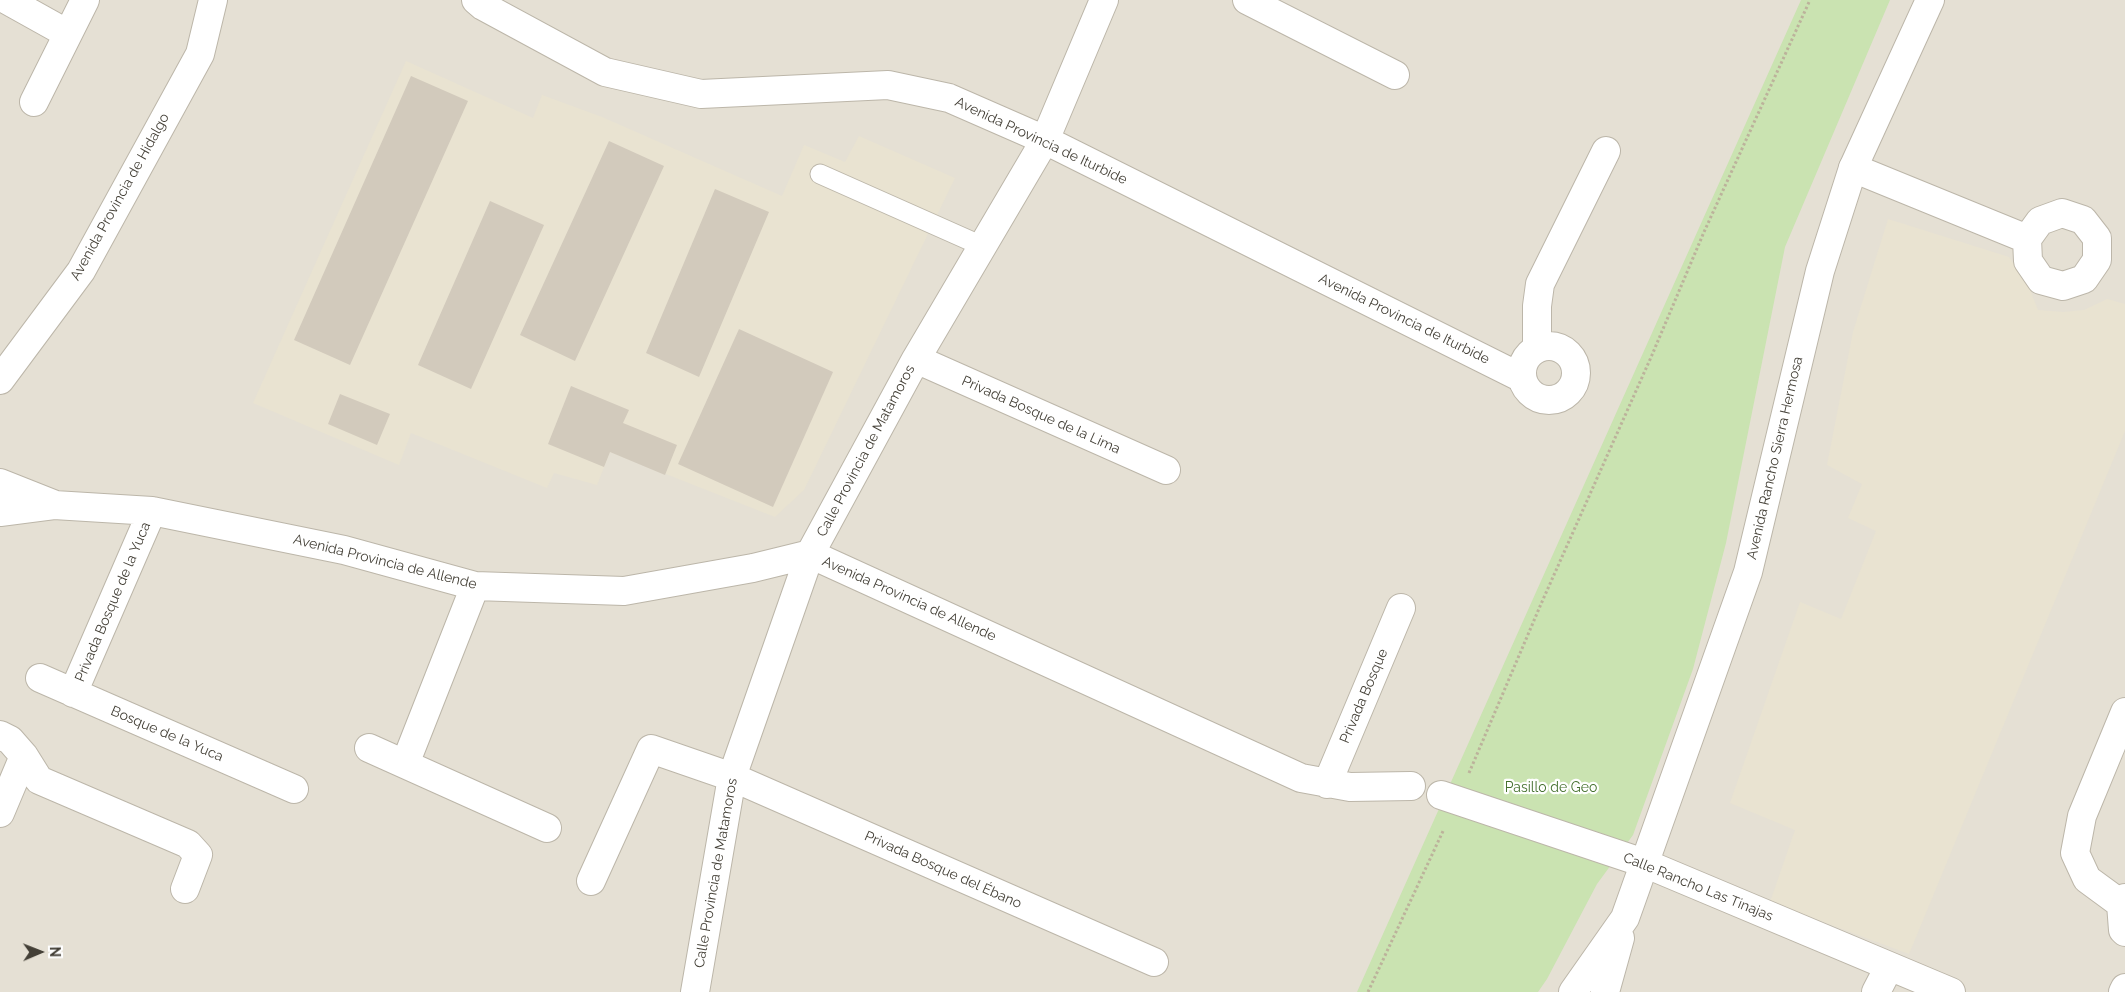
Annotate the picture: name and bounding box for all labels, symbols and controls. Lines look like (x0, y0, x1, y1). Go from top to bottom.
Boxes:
street label: Avenida Provincia de Iturbide (952, 94, 1130, 188)
street label: Avenida Provincia de Hidalgo (67, 110, 173, 284)
street label: Avenida Provincia de Iturbide (1316, 270, 1492, 368)
street label: Avenida Rancho Sierra Hermosa (1743, 355, 1807, 561)
street label: Calle Provincia de Matamoros (813, 362, 919, 540)
street label: Privada Bosque de la Lima (959, 372, 1123, 458)
street label: Privada Bosque de la Yuca (72, 520, 154, 684)
street label: Avenida Provincia de Allende (292, 531, 478, 593)
street label: Avenida Provincia de Allende (819, 553, 999, 645)
street label: Privada Bosque (1337, 646, 1391, 746)
street label: Bosque de la Yuca (108, 703, 226, 765)
street label: Calle Provincia de Matamoros (691, 777, 741, 969)
park label: Pasillo de Geo (1505, 780, 1597, 796)
street label: Privada Bosque del Ébano (862, 828, 1024, 912)
street label: Calle Rancho Las Tinajas (1621, 849, 1775, 925)
north arrow (15, 927, 65, 977)
text: N (47, 946, 63, 957)

